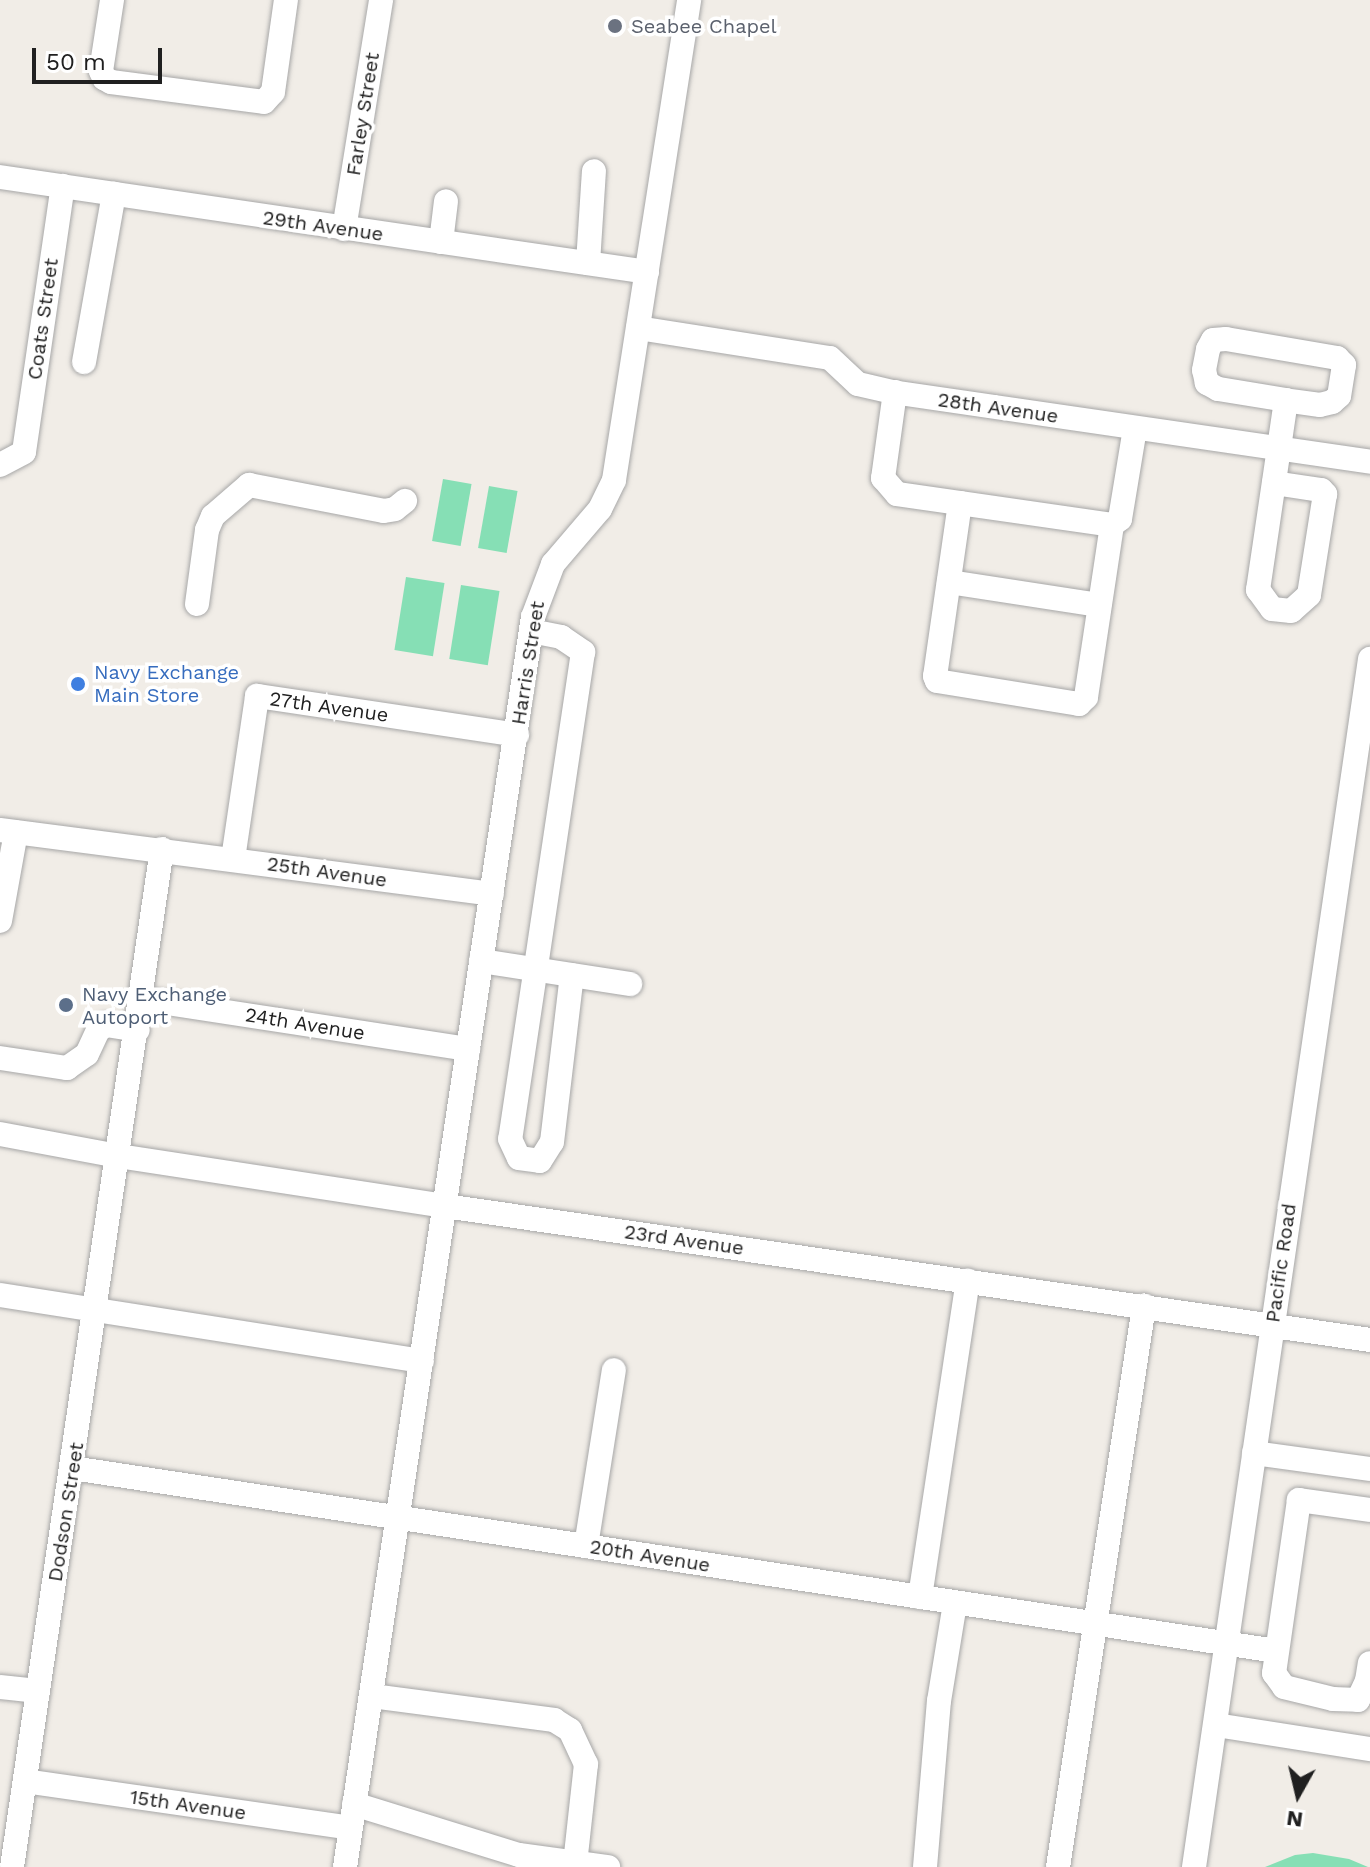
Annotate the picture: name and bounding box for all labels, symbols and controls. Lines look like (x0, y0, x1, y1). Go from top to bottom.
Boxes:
place label: Seabee Chapel (631, 14, 777, 38)
marker: Seabee Chapel (606, 17, 624, 35)
scale bar (36, 32, 166, 82)
text: 50 m (46, 48, 106, 76)
street label: Farley Street (341, 50, 385, 178)
street label: 29th Avenue (261, 206, 385, 246)
street label: Coats Street (23, 257, 63, 381)
street label: 28th Avenue (936, 388, 1060, 428)
street label: Harris Street (506, 599, 550, 727)
place label: Navy Exchange Main Store (94, 660, 240, 707)
marker: Navy Exchange Main Store (69, 675, 87, 693)
street label: 27th Avenue (268, 687, 390, 727)
street label: 25th Avenue (265, 852, 389, 892)
place label: Navy Exchange Autoport (82, 982, 228, 1029)
marker: Navy Exchange Autoport (57, 996, 75, 1014)
street label: 24th Avenue (243, 1003, 367, 1045)
street label: Pacific Road (1261, 1202, 1301, 1324)
street label: 23rd Avenue (622, 1220, 746, 1260)
street label: Dodson Street (43, 1441, 89, 1583)
street label: 20th Avenue (588, 1535, 712, 1577)
north arrow (1258, 1755, 1338, 1835)
street label: 15th Avenue (128, 1785, 248, 1825)
text: N (1285, 1806, 1304, 1833)

